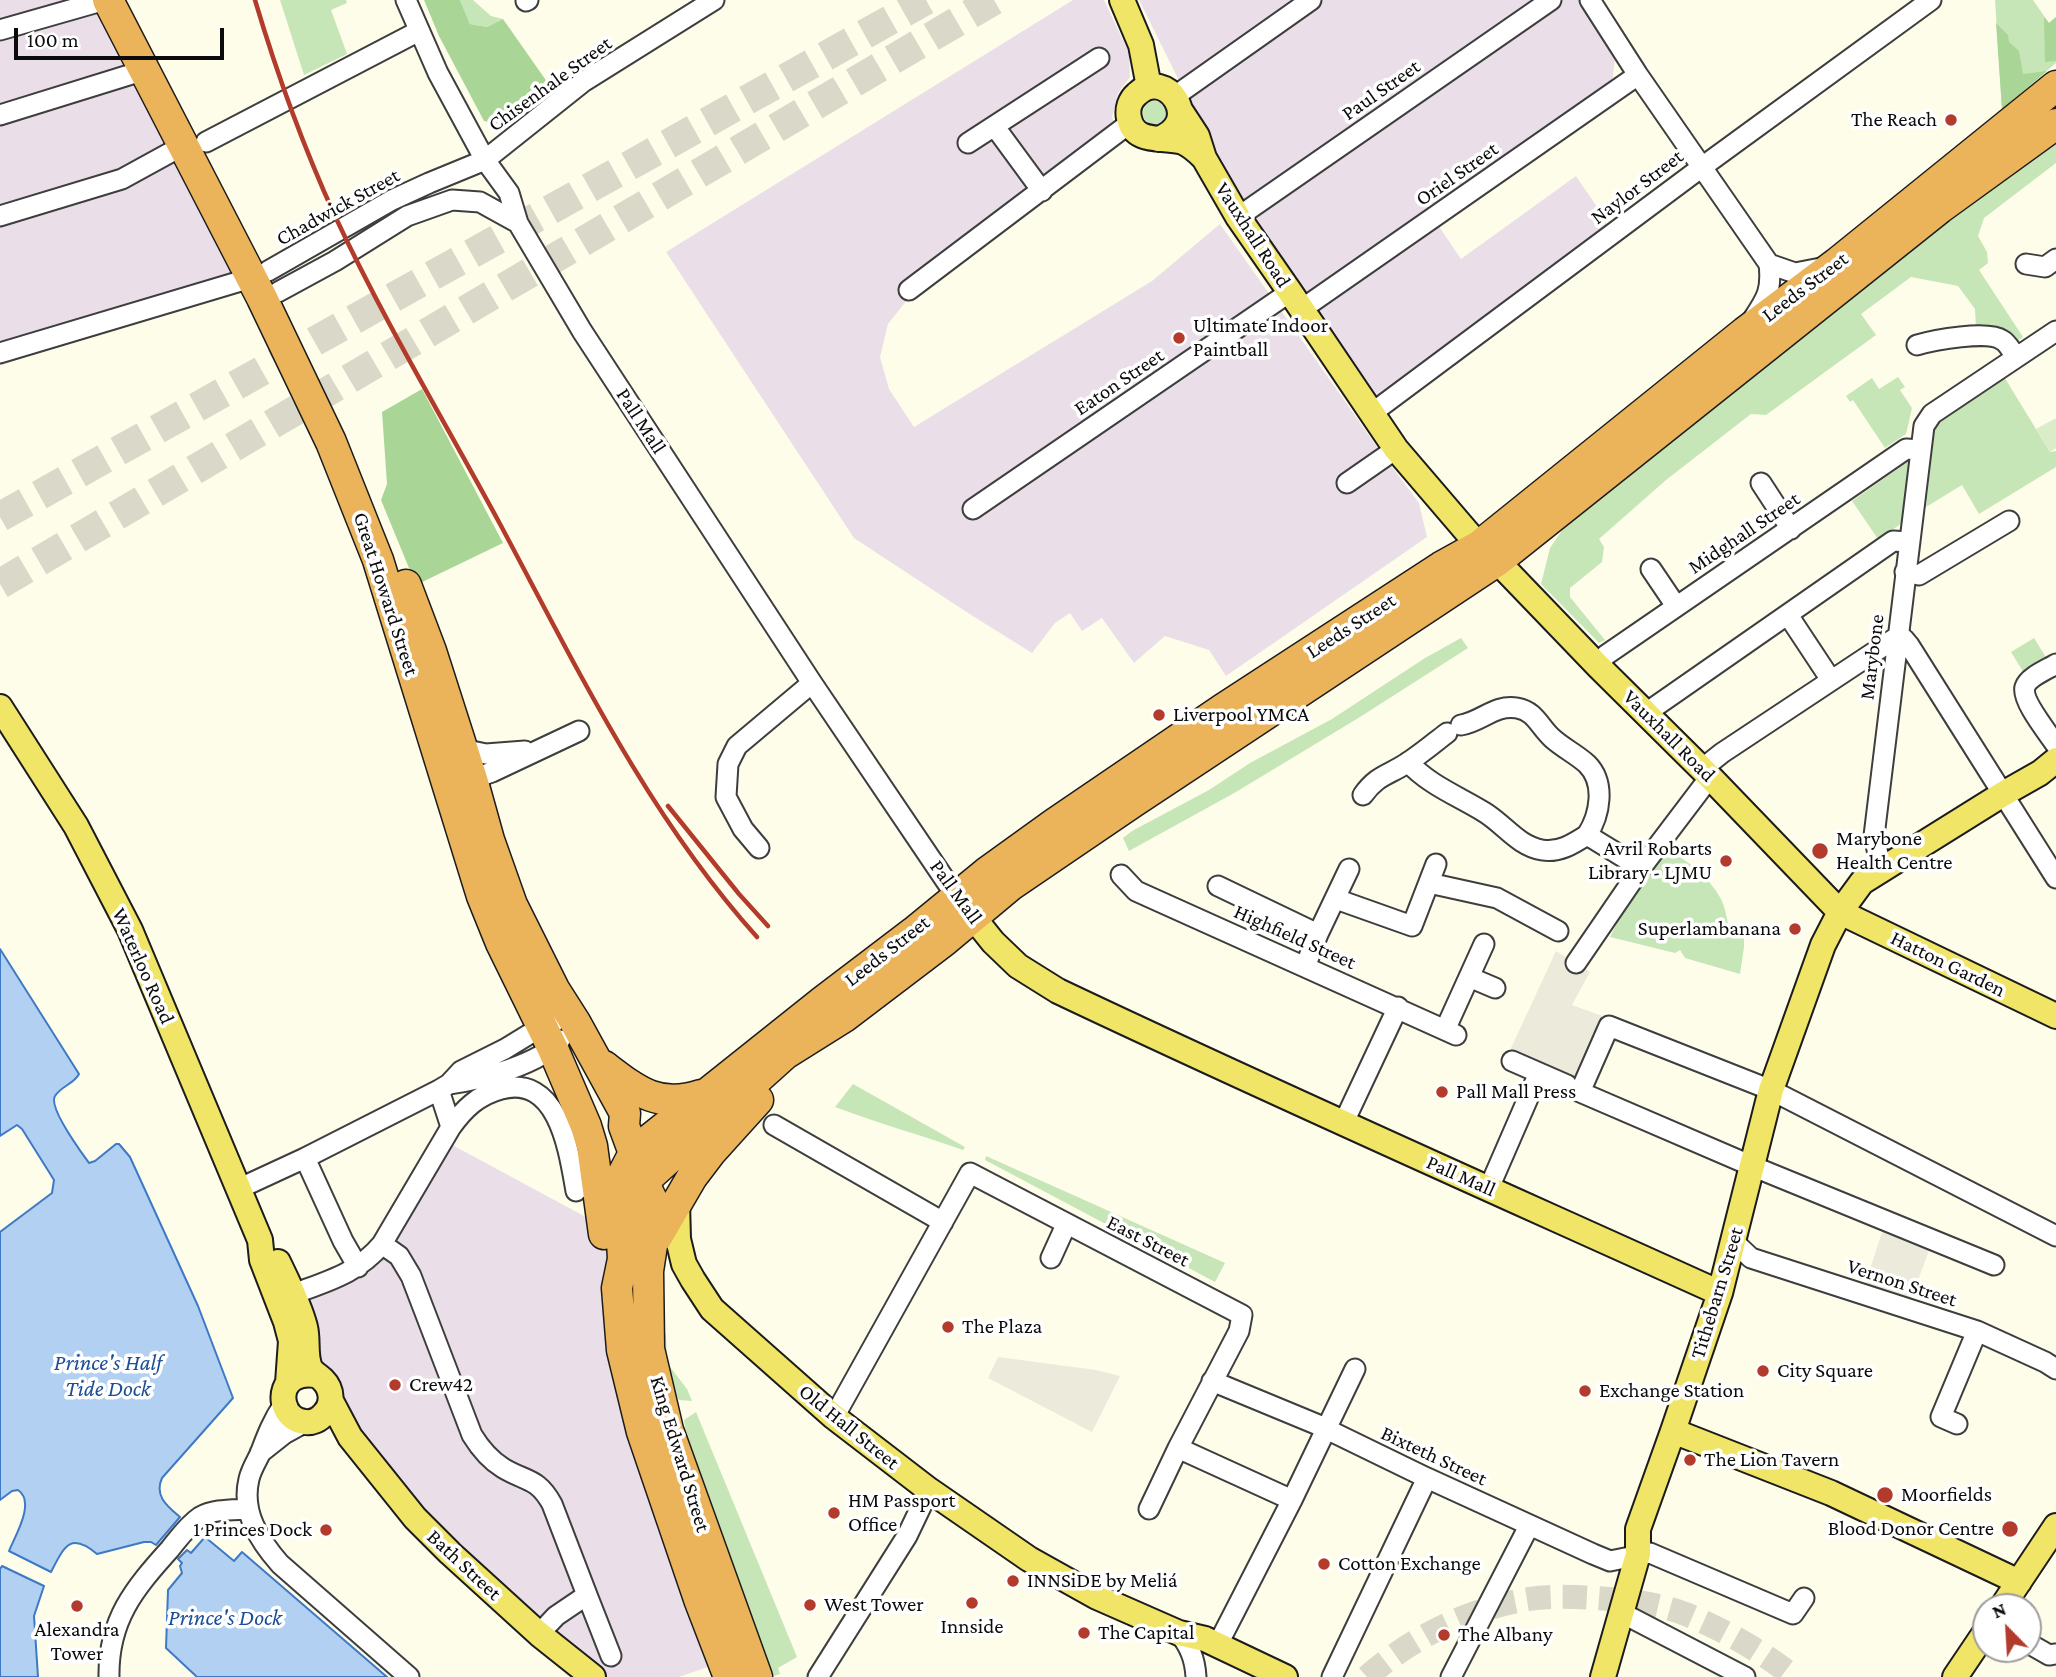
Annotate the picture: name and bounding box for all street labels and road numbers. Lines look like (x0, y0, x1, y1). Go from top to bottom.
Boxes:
street label: Chisenhale Street (483, 31, 617, 137)
street label: Paul Street (1337, 54, 1425, 126)
street label: Oriel Street (1411, 136, 1503, 212)
street label: Naylor Street (1586, 144, 1688, 230)
street label: Chadwick Street (272, 163, 404, 251)
street label: Vauxhall Road (1210, 178, 1296, 292)
street label: Leeds Street (1757, 246, 1853, 328)
street label: Eaton Street (1069, 343, 1169, 421)
street label: Pall Mall (611, 383, 671, 459)
street label: Midghall Street (1683, 486, 1805, 580)
street label: Great Howard Street (348, 509, 424, 679)
street label: Leeds Street (1302, 588, 1400, 664)
street label: Marybone (1854, 613, 1890, 701)
street label: Vauxhall Road (1618, 685, 1720, 787)
street label: Pall Mall (924, 855, 988, 929)
street label: Highfield Street (1230, 899, 1360, 975)
street label: Waterloo Road (106, 904, 180, 1028)
street label: Leeds Street (839, 910, 935, 992)
street label: Hatton Garden (1887, 925, 2009, 1003)
street label: Pall Mall (1422, 1150, 1500, 1202)
street label: East Street (1102, 1209, 1194, 1273)
street label: Tithebarn Street (1685, 1224, 1749, 1362)
street label: Vernon Street (1844, 1253, 1960, 1313)
street label: King Edward Street (644, 1373, 716, 1535)
street label: Old Hall Street (794, 1379, 904, 1475)
street label: Bixteth Street (1377, 1420, 1491, 1492)
street label: Bath Street (422, 1524, 506, 1606)

